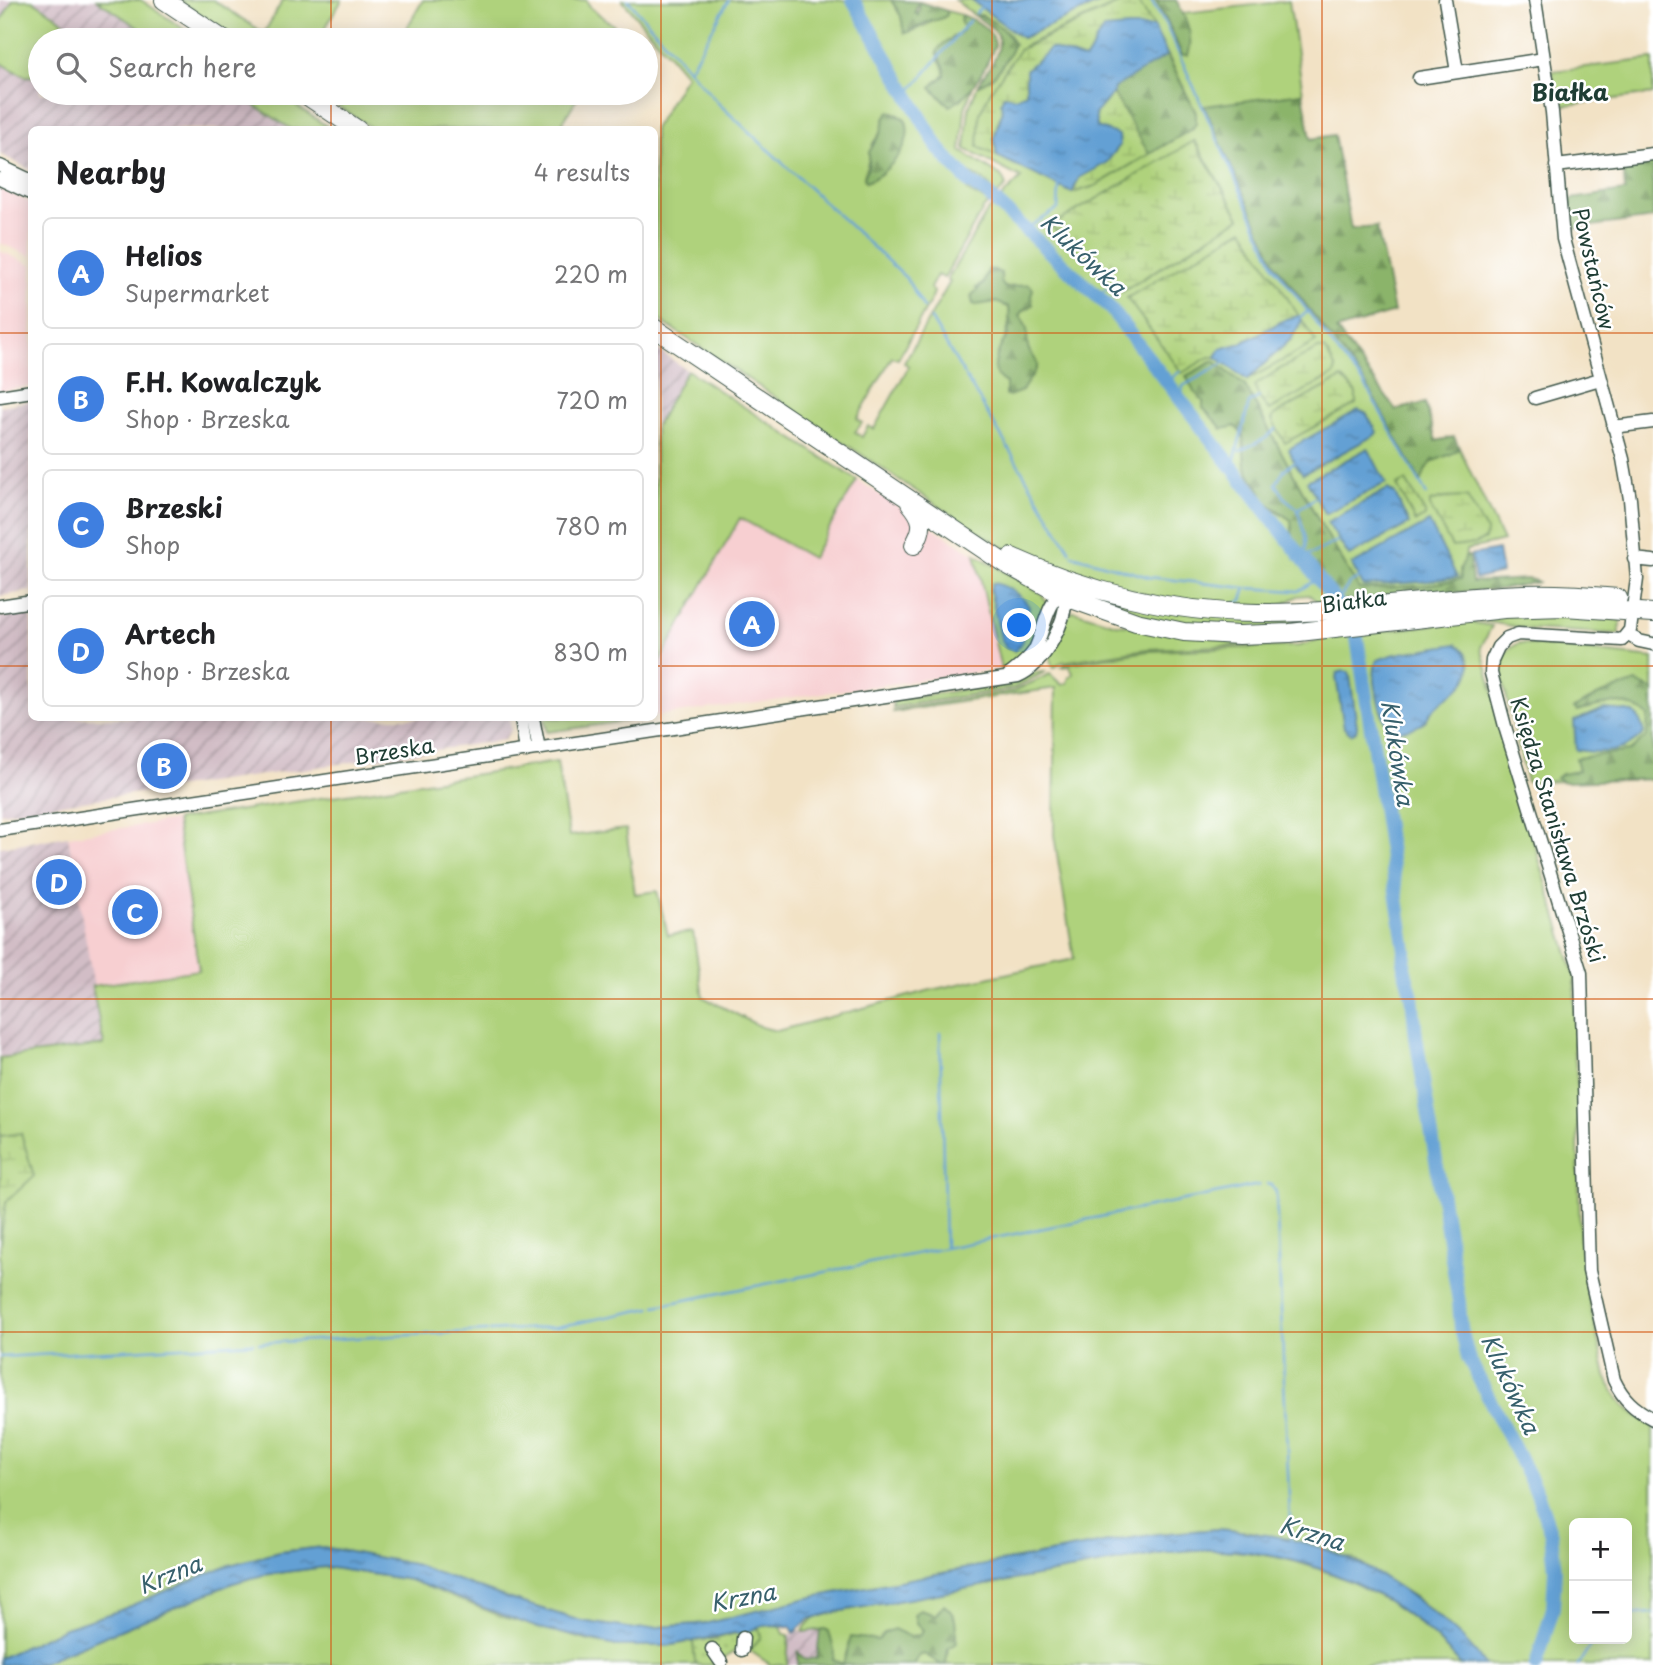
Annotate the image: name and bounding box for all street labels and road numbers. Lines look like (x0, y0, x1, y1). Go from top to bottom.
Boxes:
street label: Powstańców (1565, 205, 1624, 332)
street label: Białka (1319, 580, 1388, 620)
street label: Księdza Stanisława Brzóski (1503, 693, 1615, 966)
street label: Brzeska (351, 728, 436, 772)

